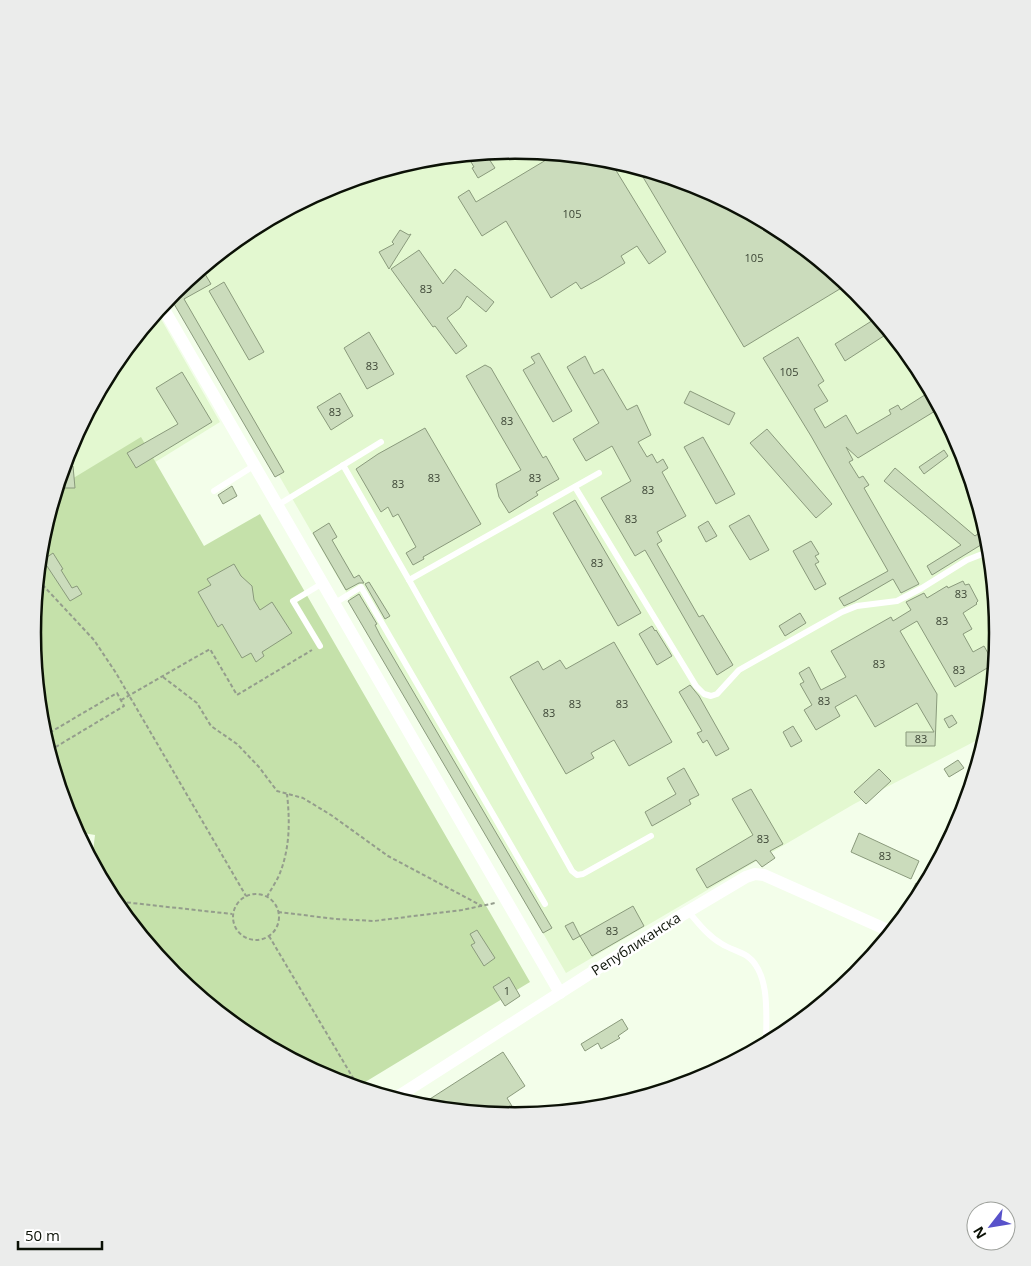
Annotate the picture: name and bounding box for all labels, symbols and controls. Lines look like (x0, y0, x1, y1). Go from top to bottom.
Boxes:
house number: 105 (563, 206, 581, 221)
house number: 105 (745, 250, 763, 265)
house number: 83 (420, 281, 432, 296)
house number: 83 (366, 358, 378, 373)
house number: 105 (780, 364, 798, 379)
house number: 83 (329, 404, 341, 419)
house number: 83 (501, 413, 513, 428)
house number: 83 (428, 470, 440, 485)
house number: 83 (529, 470, 541, 485)
house number: 83 (392, 476, 404, 491)
house number: 83 (642, 482, 654, 497)
house number: 83 (625, 511, 637, 526)
house number: 83 (591, 555, 603, 570)
house number: 83 (955, 586, 967, 601)
house number: 83 (936, 613, 948, 628)
house number: 83 (873, 656, 885, 671)
house number: 83 (953, 662, 965, 677)
house number: 83 (818, 693, 830, 708)
house number: 83 (569, 696, 581, 711)
house number: 83 (616, 696, 628, 711)
house number: 83 (543, 705, 555, 720)
house number: 83 (915, 731, 927, 746)
house number: 83 (757, 831, 769, 846)
house number: 83 (879, 848, 891, 863)
street label: Републиканска (587, 908, 684, 980)
house number: 83 (606, 923, 618, 938)
house number: 1 (504, 983, 510, 998)
north arrow (966, 1201, 1016, 1251)
scale bar (18, 1218, 101, 1250)
text: N (968, 1223, 991, 1243)
text: 50 m (25, 1225, 60, 1245)

